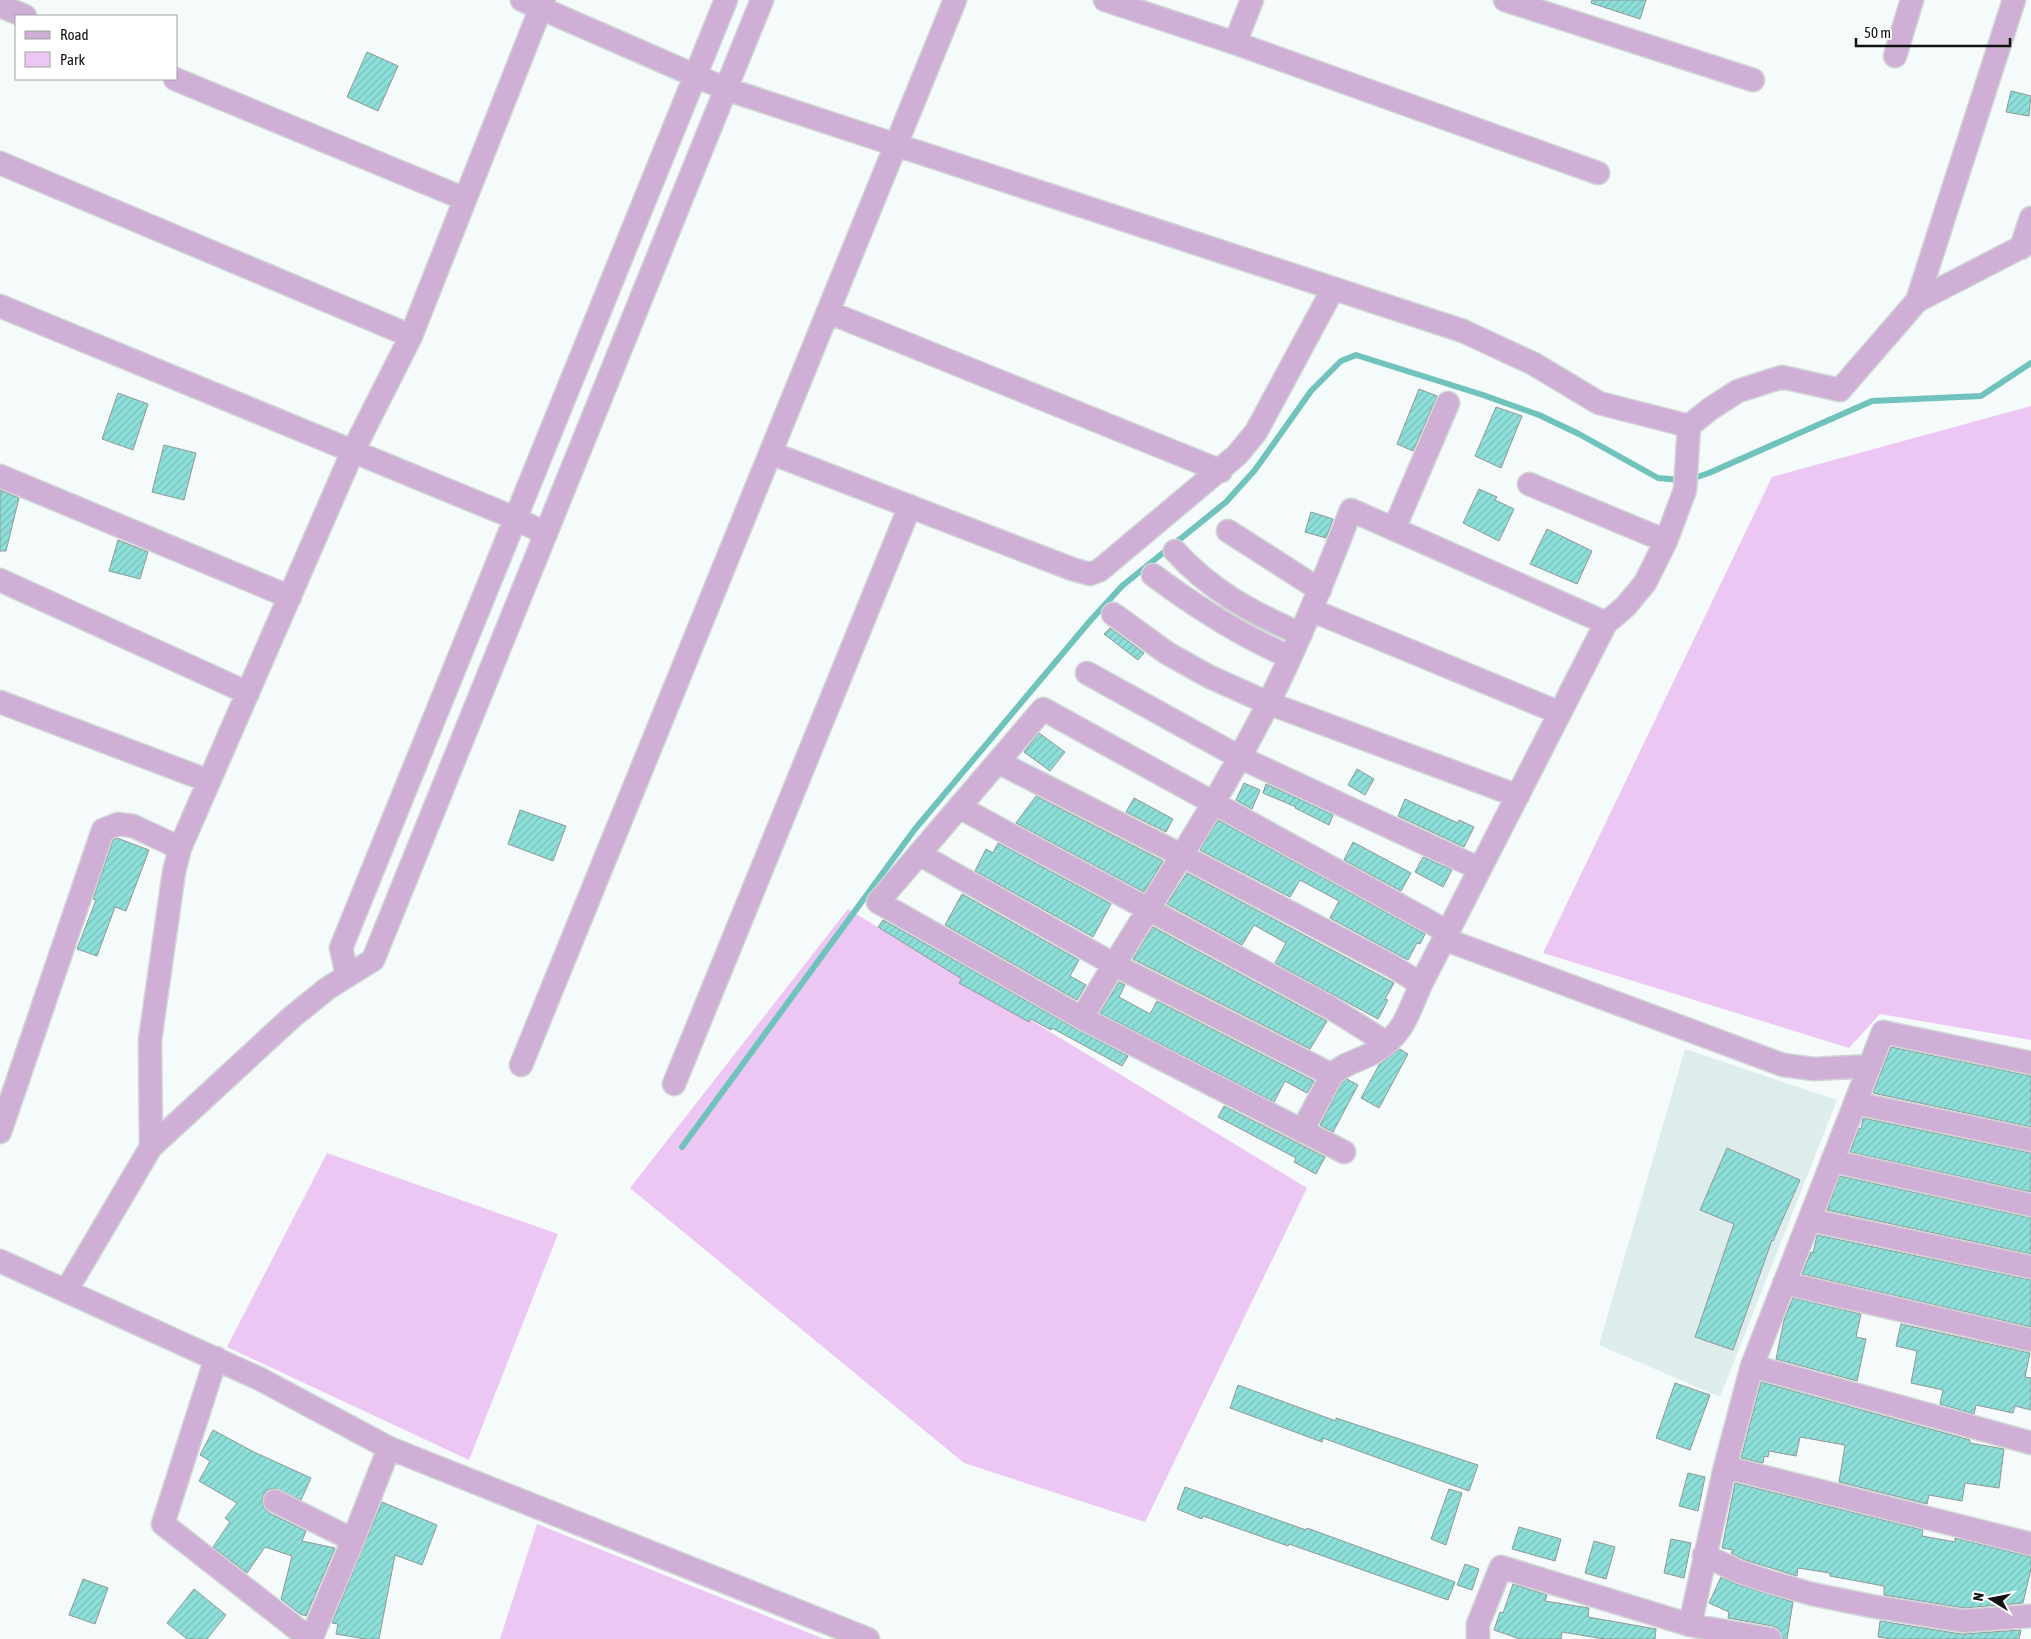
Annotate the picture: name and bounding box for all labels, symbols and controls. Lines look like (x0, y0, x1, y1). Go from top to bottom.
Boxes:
legend (15, 15, 178, 80)
scale bar (1856, 15, 2010, 47)
text: 50 m (1864, 24, 1891, 41)
text: Road (60, 26, 89, 43)
text: Park (60, 51, 85, 68)
north arrow (1966, 1574, 2016, 1624)
text: N (1970, 1591, 1987, 1602)

